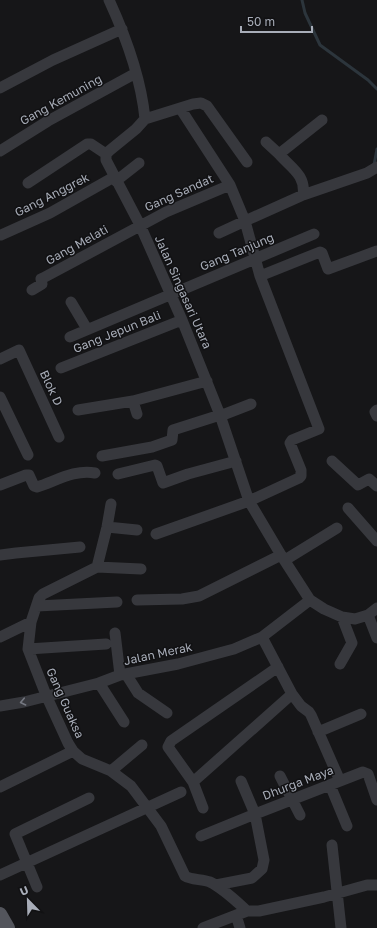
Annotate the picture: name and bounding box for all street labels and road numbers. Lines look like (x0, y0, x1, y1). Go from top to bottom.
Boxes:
street label: Gang Kemuning (17, 71, 104, 128)
street label: Gang Anggrek (12, 169, 92, 220)
street label: Gang Sandat (142, 171, 216, 214)
street label: Gang Melati (43, 221, 110, 268)
street label: Gang Tanjung (198, 229, 276, 274)
street label: Jalan Singasari Utara (152, 233, 215, 351)
street label: Gang Jepun Bali (71, 307, 163, 356)
street label: Blok D (37, 368, 66, 408)
street label: Jalan Merak (122, 639, 194, 668)
street label: Gang Guaksa (43, 665, 88, 740)
street label: Dhurga Maya (260, 762, 335, 803)

